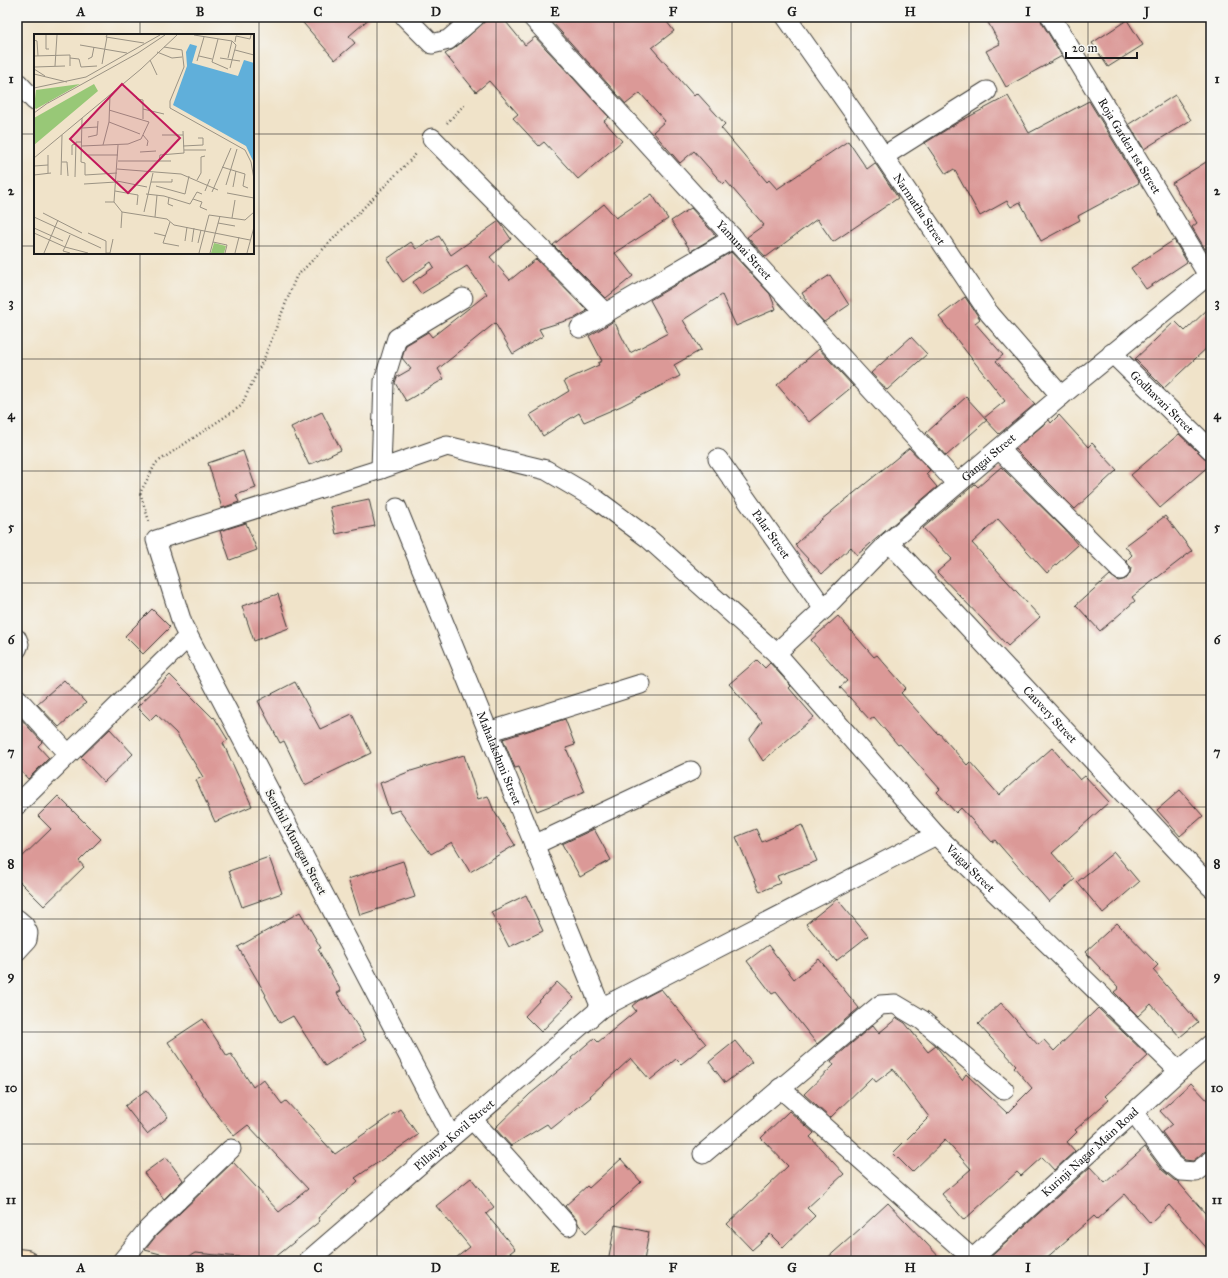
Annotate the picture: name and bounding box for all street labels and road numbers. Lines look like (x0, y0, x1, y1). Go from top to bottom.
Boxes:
street label: Roja Garden 1st Street (1095, 96, 1164, 197)
street label: Narmatha Street (890, 171, 949, 248)
street label: Yamunai Street (713, 217, 775, 283)
street label: Godhavari Street (1127, 368, 1197, 437)
street label: Gangai Street (959, 430, 1019, 484)
street label: Palar Street (749, 507, 794, 562)
street label: Cauvery Street (1020, 683, 1080, 746)
street label: Mahalakshmi Street (474, 709, 525, 808)
street label: Senthil Murugan Street (261, 787, 330, 898)
street label: Vaigai Street (942, 841, 998, 896)
street label: Pillaiyar Kovil Street (411, 1096, 498, 1173)
street label: Kurinji Nagar Main Road (1039, 1104, 1141, 1200)

